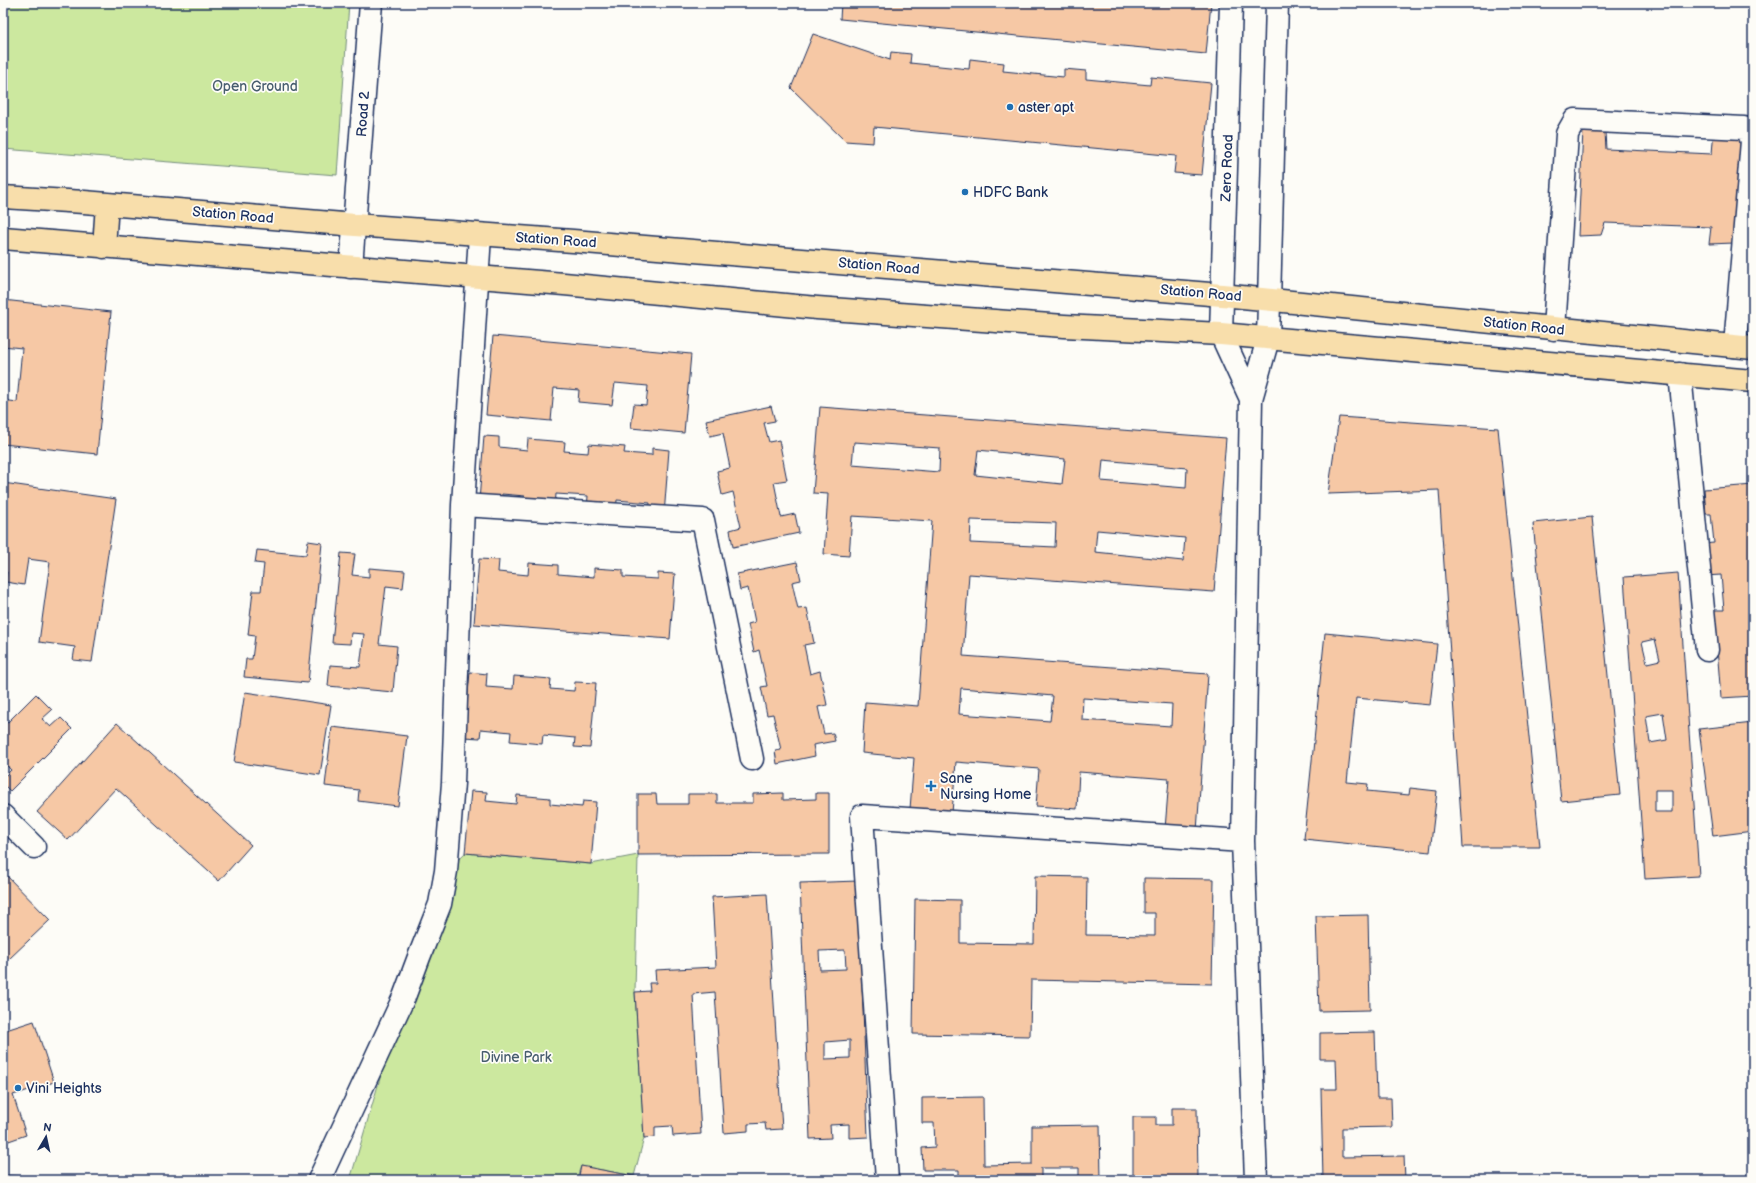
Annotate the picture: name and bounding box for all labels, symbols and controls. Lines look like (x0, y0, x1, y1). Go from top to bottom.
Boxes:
park label: Open Ground (212, 78, 298, 95)
street label: Road 2 (353, 90, 373, 137)
place label: aster apt (1018, 99, 1075, 116)
marker: aster apt (1005, 102, 1015, 112)
street label: Zero Road (1217, 134, 1237, 203)
place label: HDFC Bank (973, 184, 1048, 201)
marker: HDFC Bank (960, 187, 970, 197)
street label: Station Road (192, 203, 274, 227)
street label: Station Road (515, 229, 597, 251)
street label: Station Road (838, 254, 920, 278)
street label: Station Road (1160, 281, 1242, 305)
street label: Station Road (1483, 313, 1565, 339)
place label: Sane Nursing Home (940, 770, 1031, 803)
marker: Sane Nursing Home (925, 780, 937, 792)
park label: Divine Park (480, 1049, 552, 1066)
place label: Vini Heights (26, 1080, 102, 1097)
marker: Vini Heights (13, 1083, 23, 1093)
north arrow (26, 1117, 66, 1157)
text: N (42, 1121, 53, 1135)

